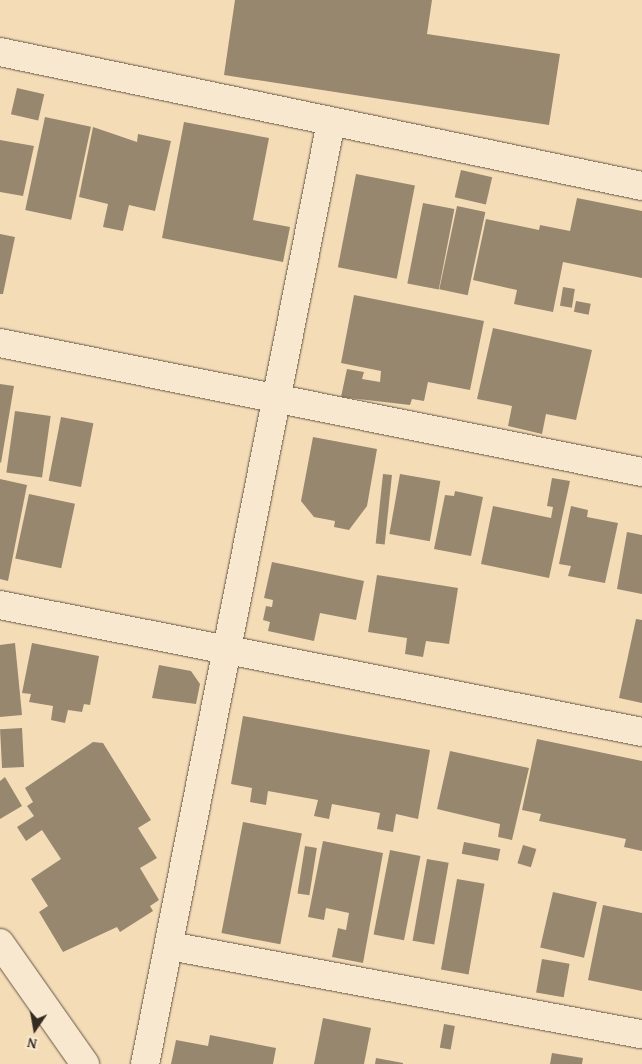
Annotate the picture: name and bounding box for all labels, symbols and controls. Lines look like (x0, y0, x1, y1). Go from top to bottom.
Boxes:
north arrow (10, 1004, 60, 1054)
text: N (25, 1033, 39, 1054)

